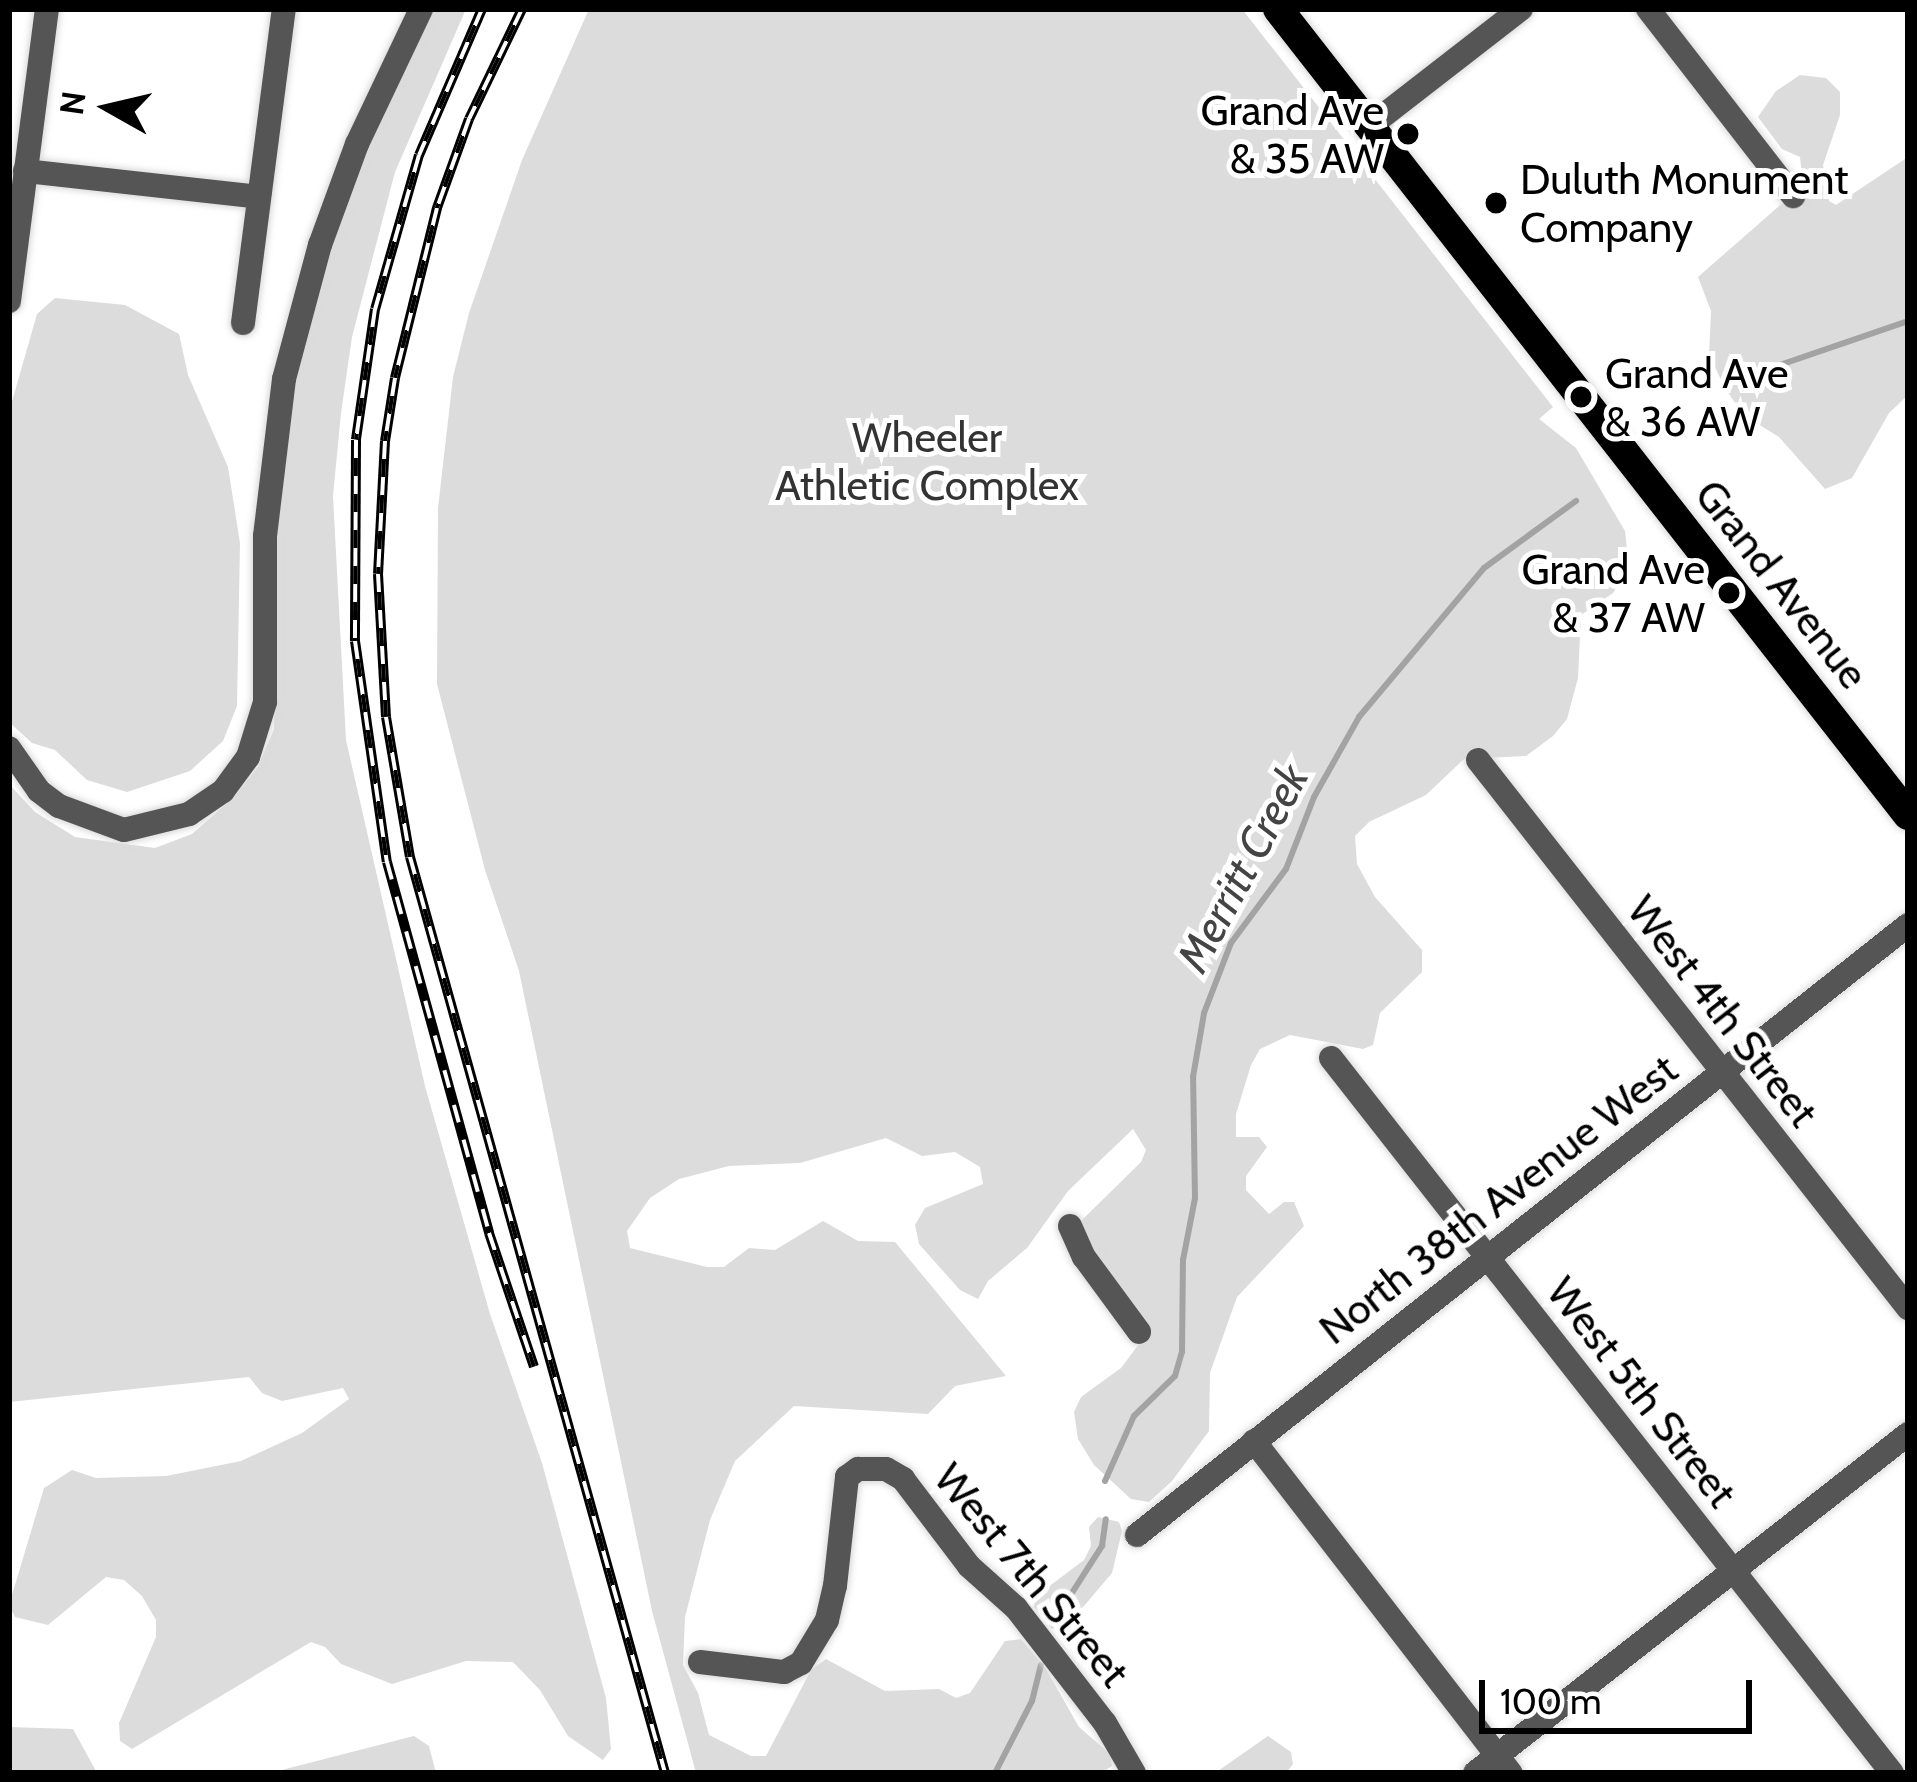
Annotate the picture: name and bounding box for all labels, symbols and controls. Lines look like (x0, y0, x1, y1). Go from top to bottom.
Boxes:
north arrow (48, 48, 168, 168)
place label: Grand Ave & 35 AW (1200, 85, 1384, 184)
text: N (51, 89, 94, 117)
marker: Grand Ave & 35 AW (1395, 121, 1421, 147)
place label: Duluth Monument Company (1520, 154, 1848, 252)
marker: Duluth Monument Company (1483, 190, 1509, 216)
place label: Grand Ave & 36 AW (1605, 348, 1789, 446)
marker: Grand Ave & 36 AW (1568, 384, 1594, 410)
park label: Wheeler Athletic Complex (775, 412, 1079, 510)
street label: Grand Avenue (1685, 470, 1879, 698)
place label: Grand Ave & 37 AW (1521, 544, 1705, 642)
marker: Grand Ave & 37 AW (1716, 580, 1742, 606)
water label: Merritt Creek (1166, 755, 1320, 981)
street label: West 4th Street (1617, 885, 1829, 1137)
street label: North 38th Avenue West (1309, 1044, 1687, 1354)
street label: West 5th Street (1537, 1267, 1747, 1517)
street label: West 7th Street (924, 1453, 1140, 1697)
scale bar (1485, 1656, 1758, 1730)
text: 100 m (1500, 1679, 1602, 1723)

